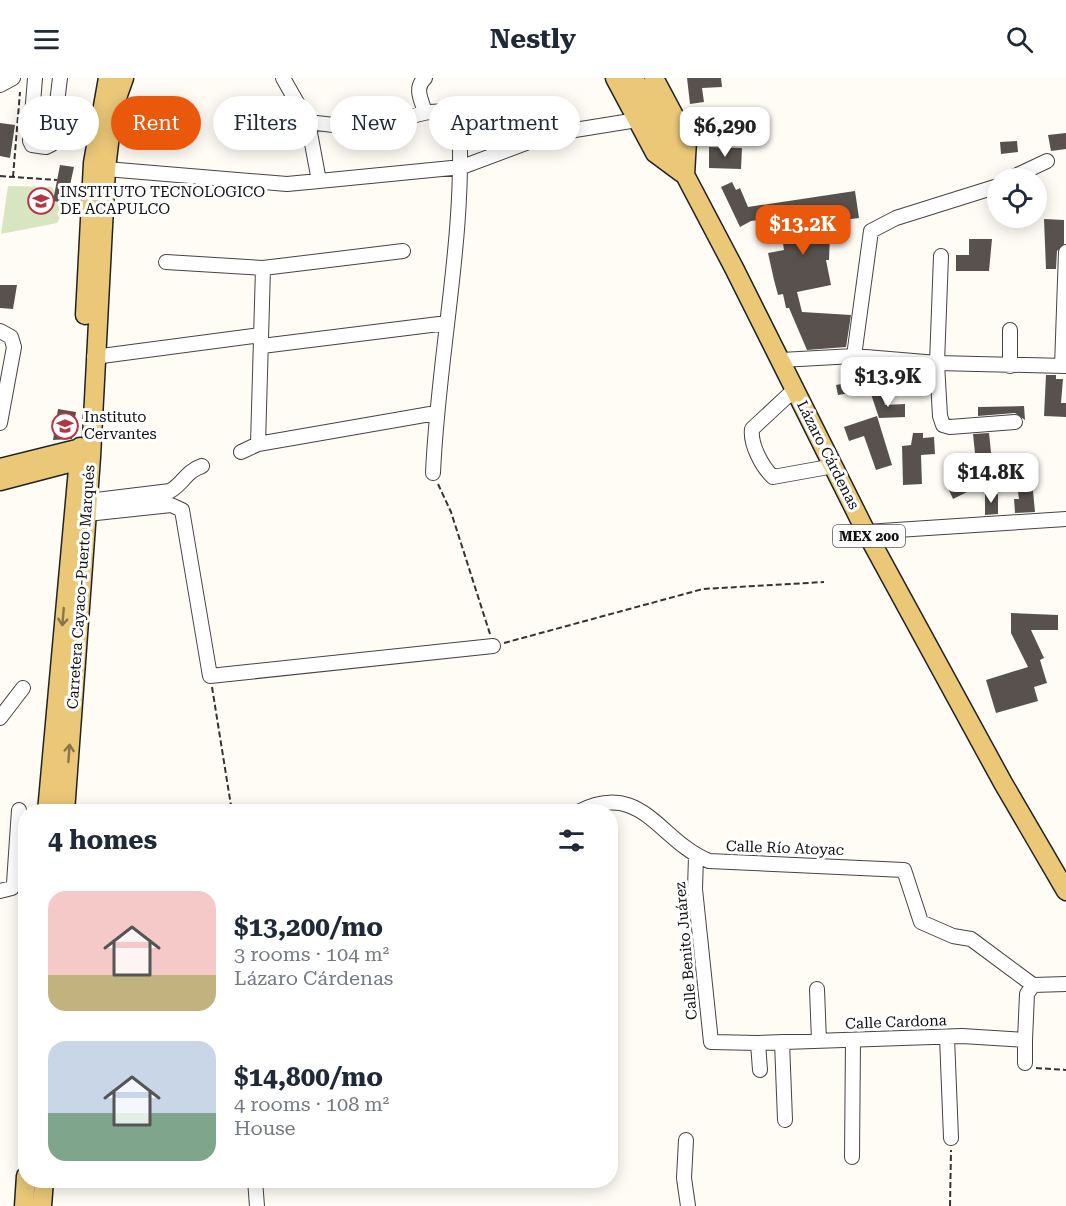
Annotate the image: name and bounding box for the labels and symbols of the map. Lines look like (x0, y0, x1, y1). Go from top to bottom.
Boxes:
pin: $6,290 (676, 107, 774, 158)
place label: INSTITUTO TECNOLOGICO DE ACAPULCO (60, 183, 265, 218)
school or university icon: INSTITUTO TECNOLOGICO DE ACAPULCO (26, 186, 56, 216)
pin: $13.2K (754, 205, 852, 256)
pin: $13.9K (839, 357, 937, 408)
street label: Lázaro Cárdenas (793, 398, 863, 512)
place label: Instituto Cervantes (84, 408, 157, 443)
school or university icon: Instituto Cervantes (50, 411, 80, 441)
pin: $14.8K (942, 453, 1040, 504)
street label: Carretera Cayaco-Puerto Marqués (63, 464, 99, 710)
road number: MEX 200 (833, 525, 905, 547)
one-way arrow (57, 607, 68, 627)
one-way arrow (64, 744, 75, 764)
street label: Calle Río Atoyac (726, 837, 844, 859)
street label: Calle Benito Juárez (671, 881, 701, 1021)
street label: Calle Cardona (845, 1011, 947, 1033)

